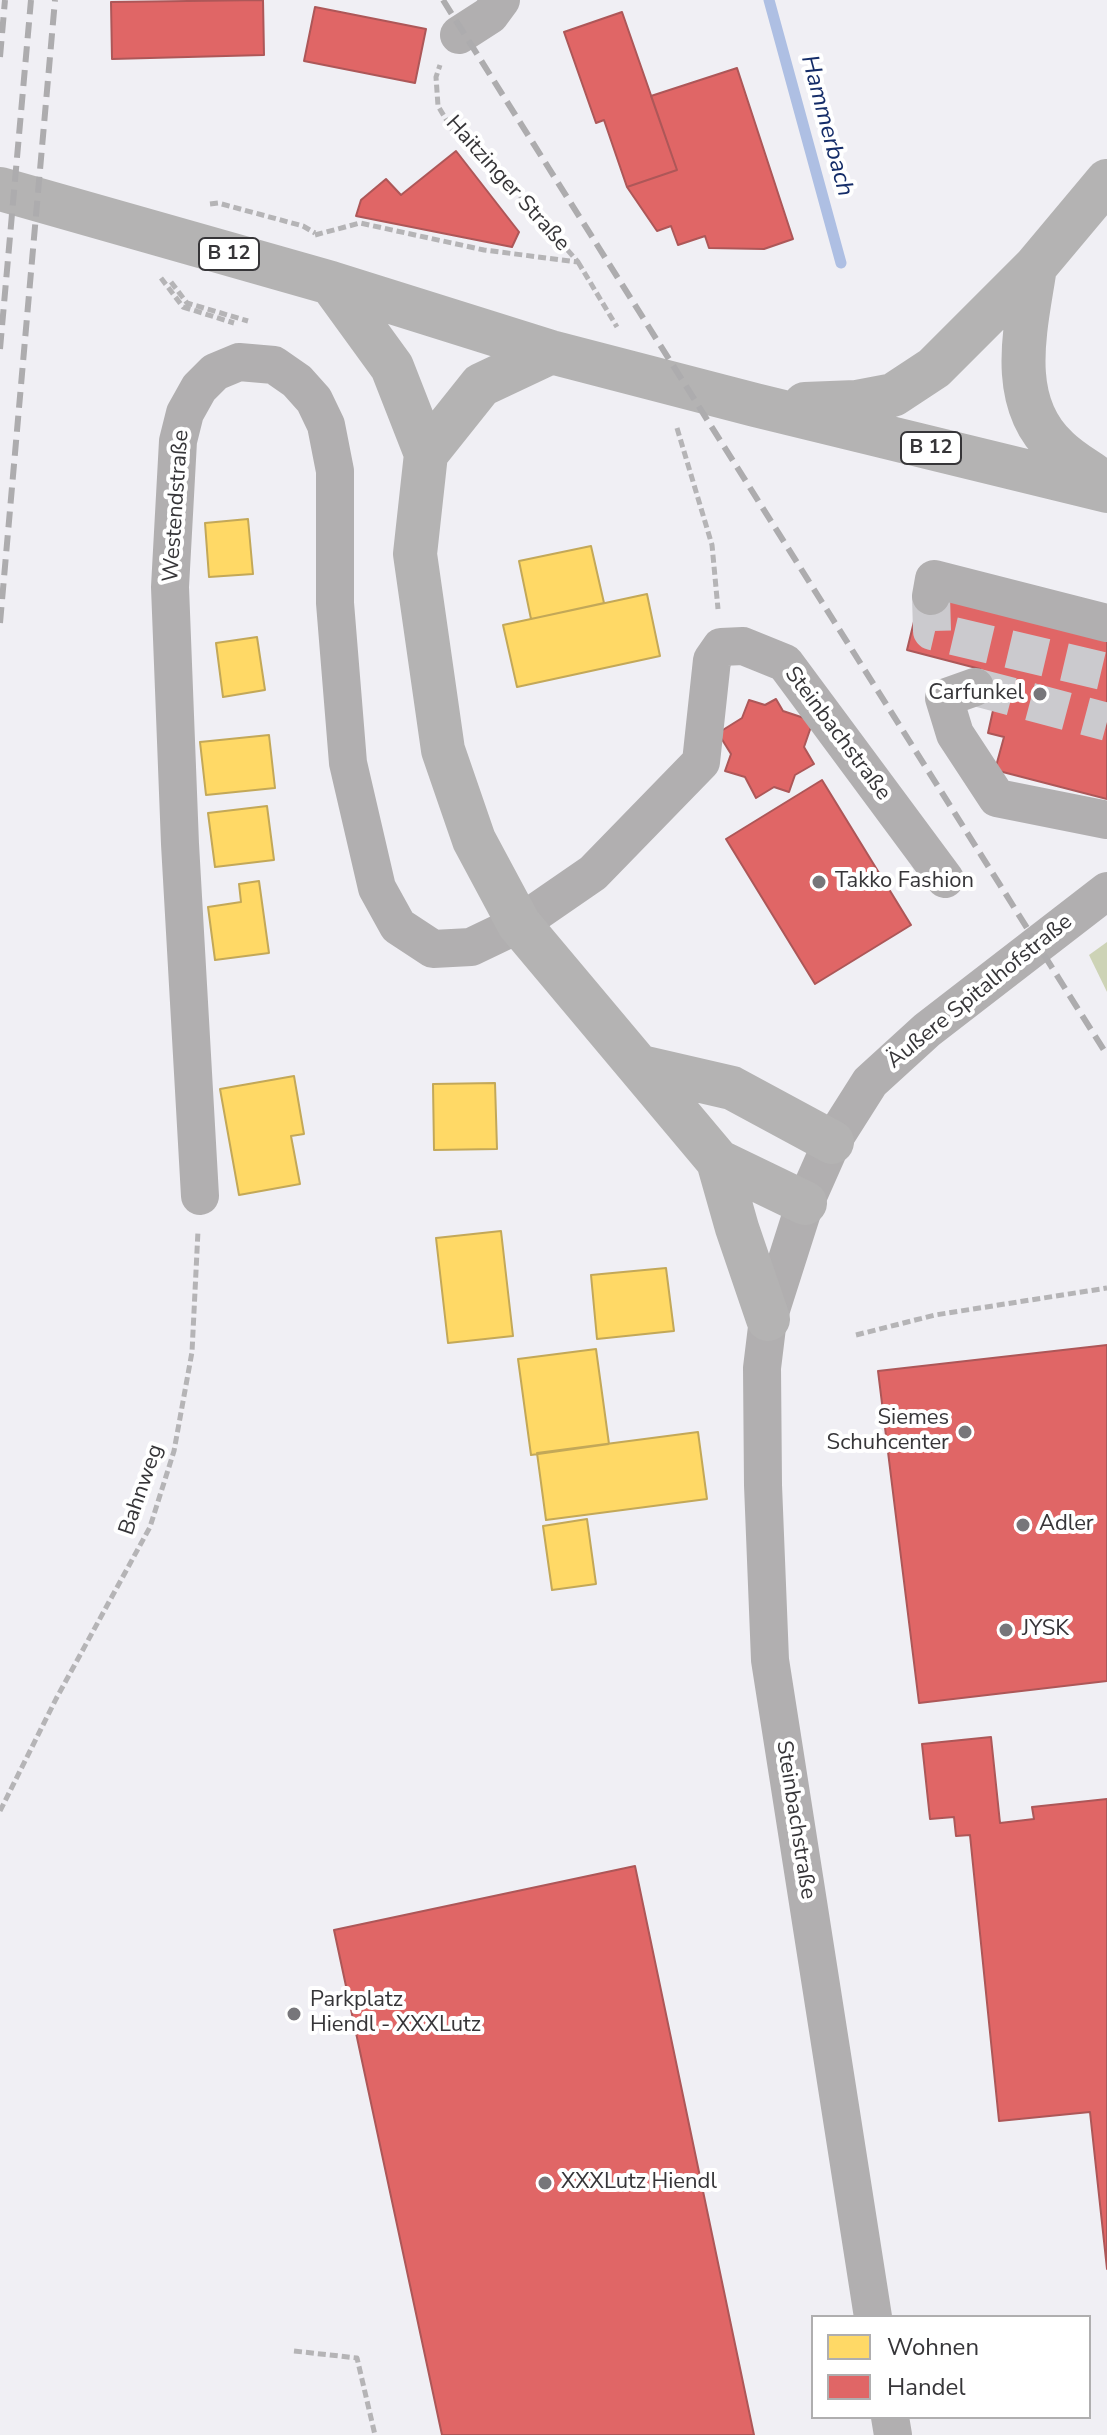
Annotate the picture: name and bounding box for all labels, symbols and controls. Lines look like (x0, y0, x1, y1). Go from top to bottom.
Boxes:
water label: Hammerbach (793, 52, 859, 200)
street label: Haitzinger Straße (439, 111, 575, 257)
road number: B 12 (199, 238, 259, 270)
street label: Westendstraße (159, 429, 195, 583)
road number: B 12 (901, 432, 961, 464)
street label: Steinbachstraße (778, 662, 896, 806)
place label: Carfunkel (928, 681, 1024, 707)
marker: Carfunkel (1031, 685, 1049, 703)
place label: Takko Fashion (835, 869, 974, 895)
marker: Takko Fashion (810, 873, 828, 891)
street label: Äußere Spitalhofstraße (882, 909, 1078, 1075)
place label: Siemes Schuhcenter (827, 1406, 949, 1458)
marker: Siemes Schuhcenter (956, 1423, 974, 1441)
street label: Bahnweg (114, 1441, 170, 1539)
place label: Adler (1039, 1512, 1094, 1538)
marker: Adler (1014, 1516, 1032, 1534)
place label: JYSK (1022, 1617, 1069, 1643)
marker: JYSK (997, 1621, 1015, 1639)
street label: Steinbachstraße (769, 1739, 821, 1901)
place label: Parkplatz Hiendl - XXXLutz (310, 1988, 481, 2040)
marker: Parkplatz Hiendl - XXXLutz (285, 2005, 303, 2023)
place label: XXXLutz Hiendl (561, 2170, 717, 2196)
marker: XXXLutz Hiendl (536, 2174, 554, 2192)
legend (811, 2315, 1091, 2419)
text: Wohnen (887, 2331, 979, 2363)
text: Handel (887, 2371, 965, 2403)

